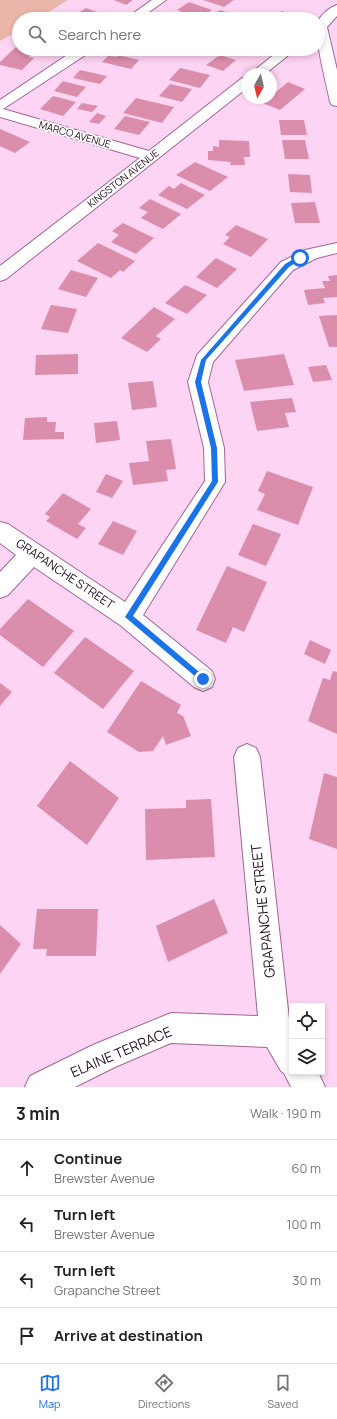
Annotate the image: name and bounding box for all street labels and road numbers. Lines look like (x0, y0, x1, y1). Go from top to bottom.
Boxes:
street label: MARCO AVENUE (37, 117, 113, 151)
street label: KINGSTON AVENUE (84, 145, 162, 210)
street label: GRAPANCHE STREET (13, 534, 118, 613)
street label: GRAPANCHE STREET (246, 843, 279, 979)
street label: ELAINE TERRACE (67, 1022, 174, 1081)

